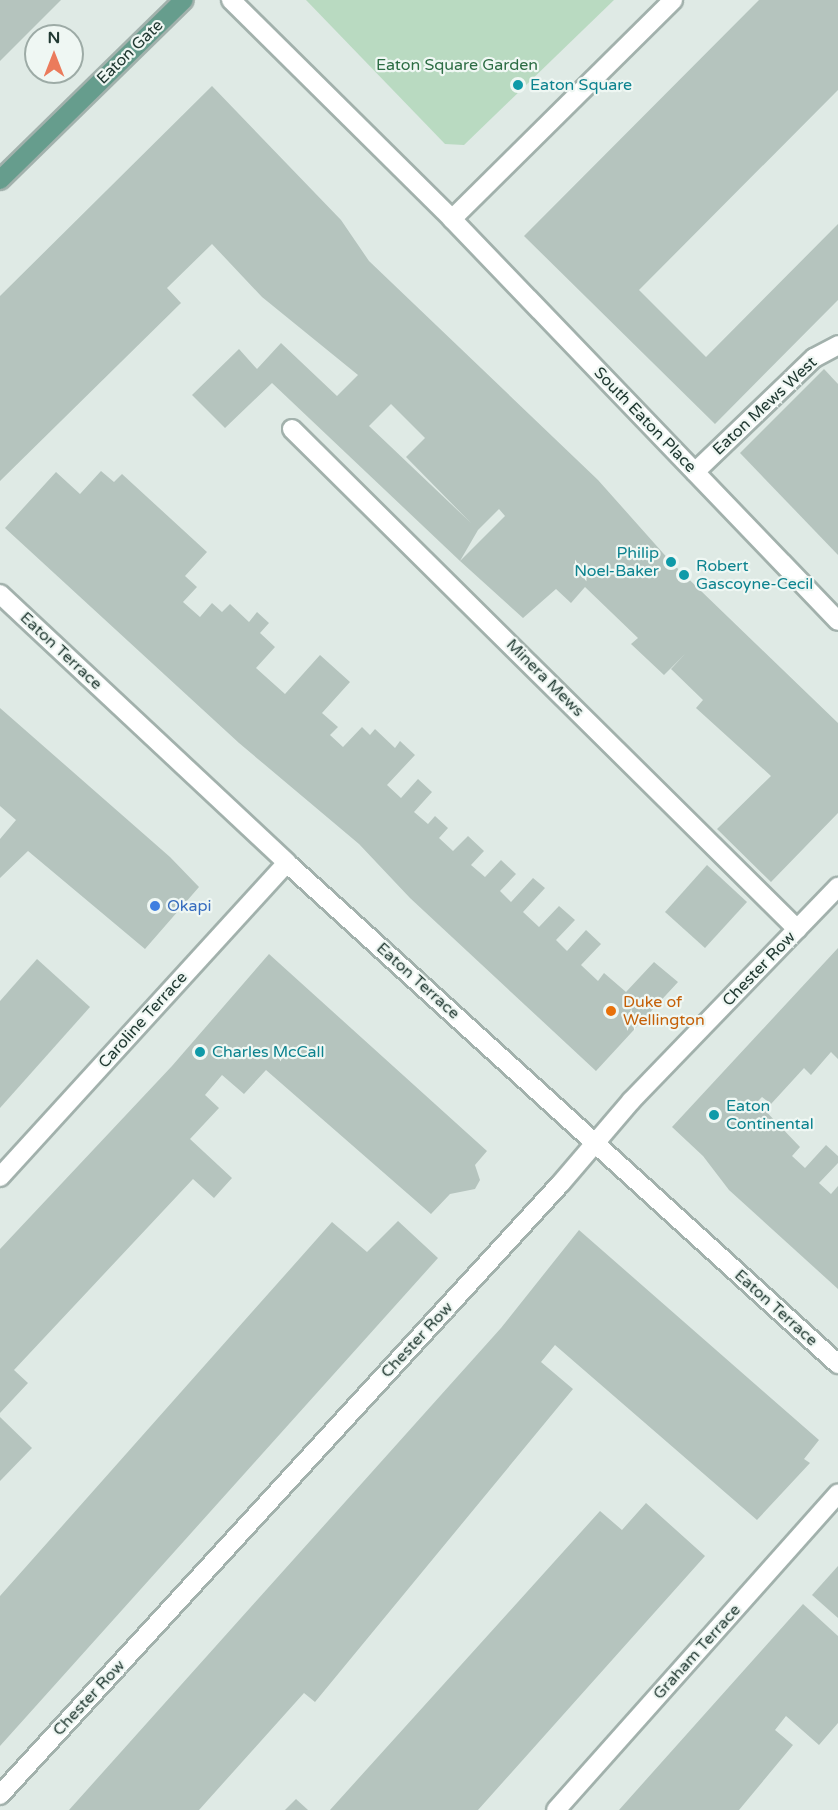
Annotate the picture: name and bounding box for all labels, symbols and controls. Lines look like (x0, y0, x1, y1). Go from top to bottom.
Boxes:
street label: Eaton Gate (93, 16, 167, 88)
north arrow (24, 24, 84, 84)
text: N (48, 28, 60, 48)
park label: Eaton Square Garden (376, 55, 538, 75)
place label: Eaton Square (530, 75, 632, 95)
marker: Eaton Square (511, 78, 525, 92)
street label: Eaton Mews West (709, 353, 821, 459)
street label: South Eaton Place (590, 363, 700, 477)
place label: Philip Noel-Baker (574, 543, 659, 581)
marker: Philip Noel-Baker (664, 555, 678, 569)
place label: Robert Gascoyne-Cecil (696, 556, 813, 594)
marker: Robert Gascoyne-Cecil (677, 568, 691, 582)
street label: Eaton Terrace (16, 608, 106, 694)
street label: Minera Mews (502, 635, 588, 721)
place label: Okapi (167, 896, 211, 916)
marker: Okapi (148, 899, 162, 913)
street label: Chester Row (719, 928, 799, 1010)
street label: Eaton Terrace (373, 939, 463, 1023)
street label: Caroline Terrace (95, 968, 191, 1072)
place label: Duke of Wellington (623, 992, 705, 1030)
marker: Duke of Wellington (604, 1004, 618, 1018)
place label: Charles McCall (212, 1042, 325, 1062)
marker: Charles McCall (193, 1045, 207, 1059)
place label: Eaton Continental (726, 1096, 814, 1134)
marker: Eaton Continental (707, 1108, 721, 1122)
street label: Eaton Terrace (731, 1266, 821, 1350)
street label: Chester Row (377, 1298, 457, 1382)
street label: Graham Terrace (649, 1600, 745, 1704)
street label: Chester Row (49, 1656, 129, 1740)

